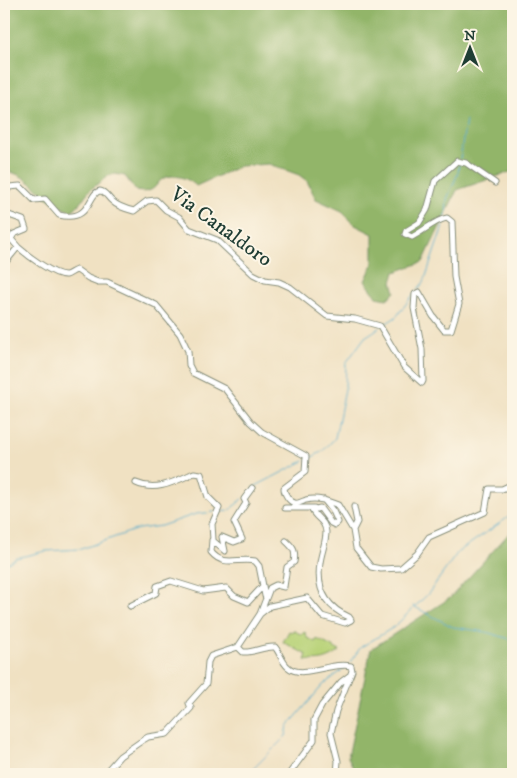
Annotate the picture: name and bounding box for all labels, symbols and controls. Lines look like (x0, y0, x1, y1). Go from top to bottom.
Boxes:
north arrow (444, 22, 494, 72)
text: N (464, 27, 476, 45)
street label: Via Canaldoro (164, 181, 277, 273)

